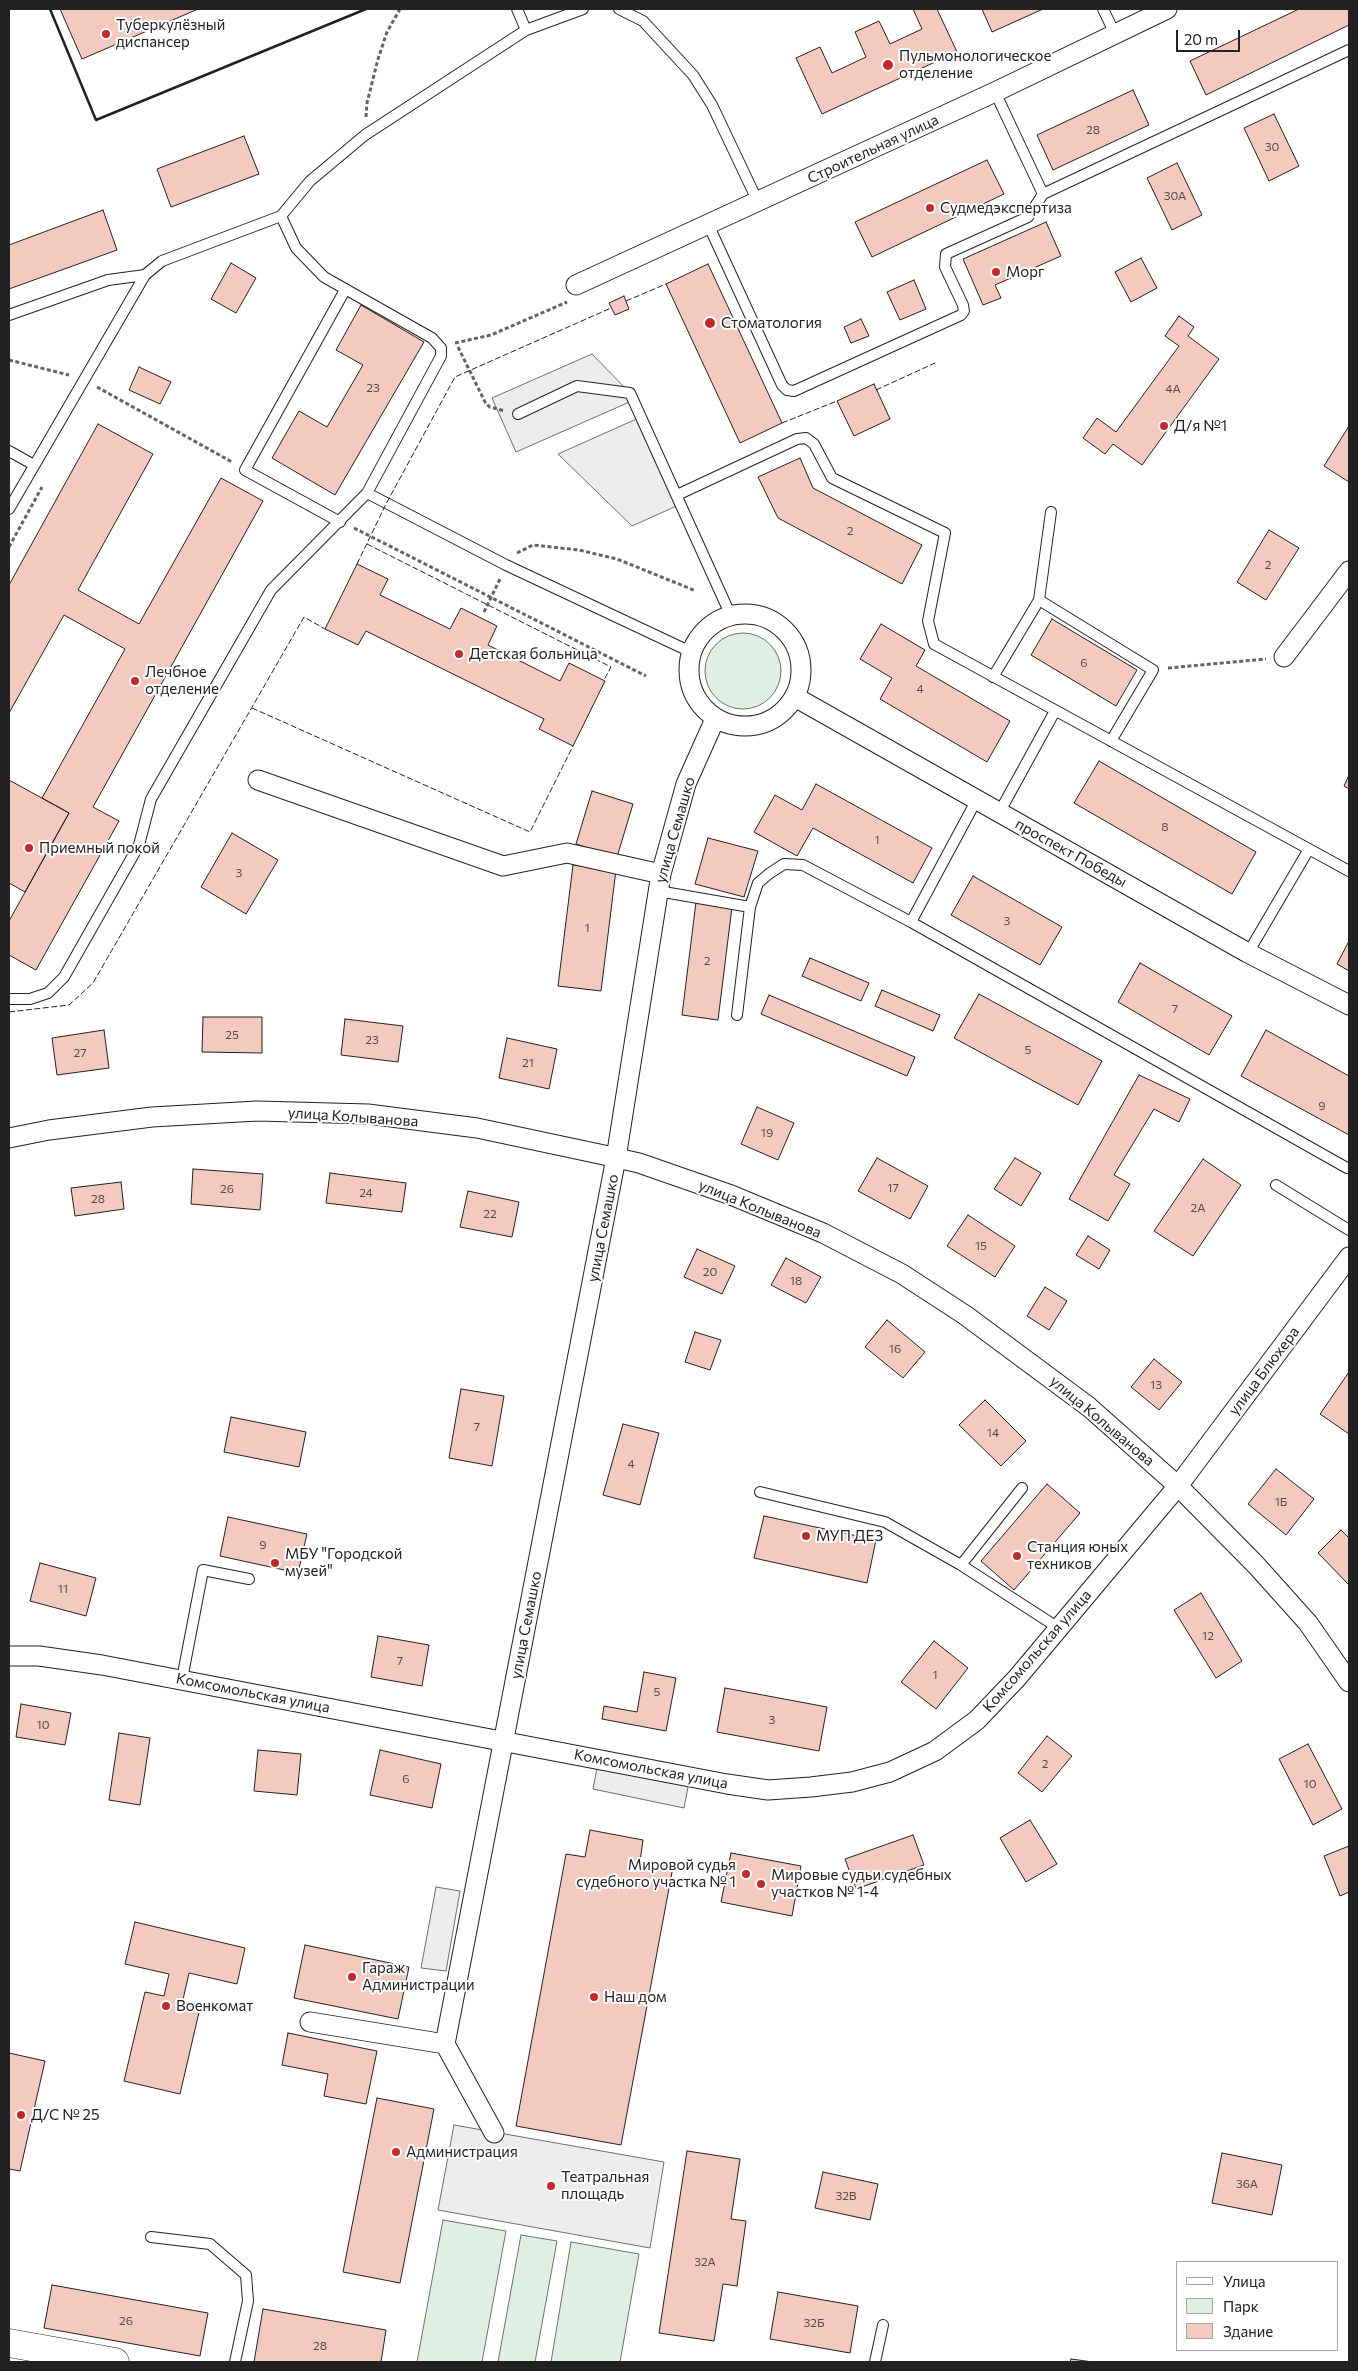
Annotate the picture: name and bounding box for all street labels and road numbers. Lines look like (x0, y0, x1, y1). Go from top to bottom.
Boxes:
street label: Строительная улица (804, 111, 942, 187)
street label: улица Семашко (651, 775, 699, 885)
street label: проспект Победы (1012, 815, 1130, 891)
street label: улица Колыванова (287, 1103, 419, 1131)
street label: улица Семашко (584, 1172, 622, 1284)
street label: улица Колыванова (696, 1176, 824, 1242)
street label: улица Блюхера (1225, 1323, 1303, 1419)
street label: улица Колыванова (1046, 1372, 1158, 1470)
street label: улица Семашко (507, 1569, 545, 1681)
street label: Комсомольская улица (979, 1586, 1095, 1716)
street label: Комсомольская улица (175, 1669, 331, 1717)
street label: Комсомольская улица (573, 1745, 729, 1793)

